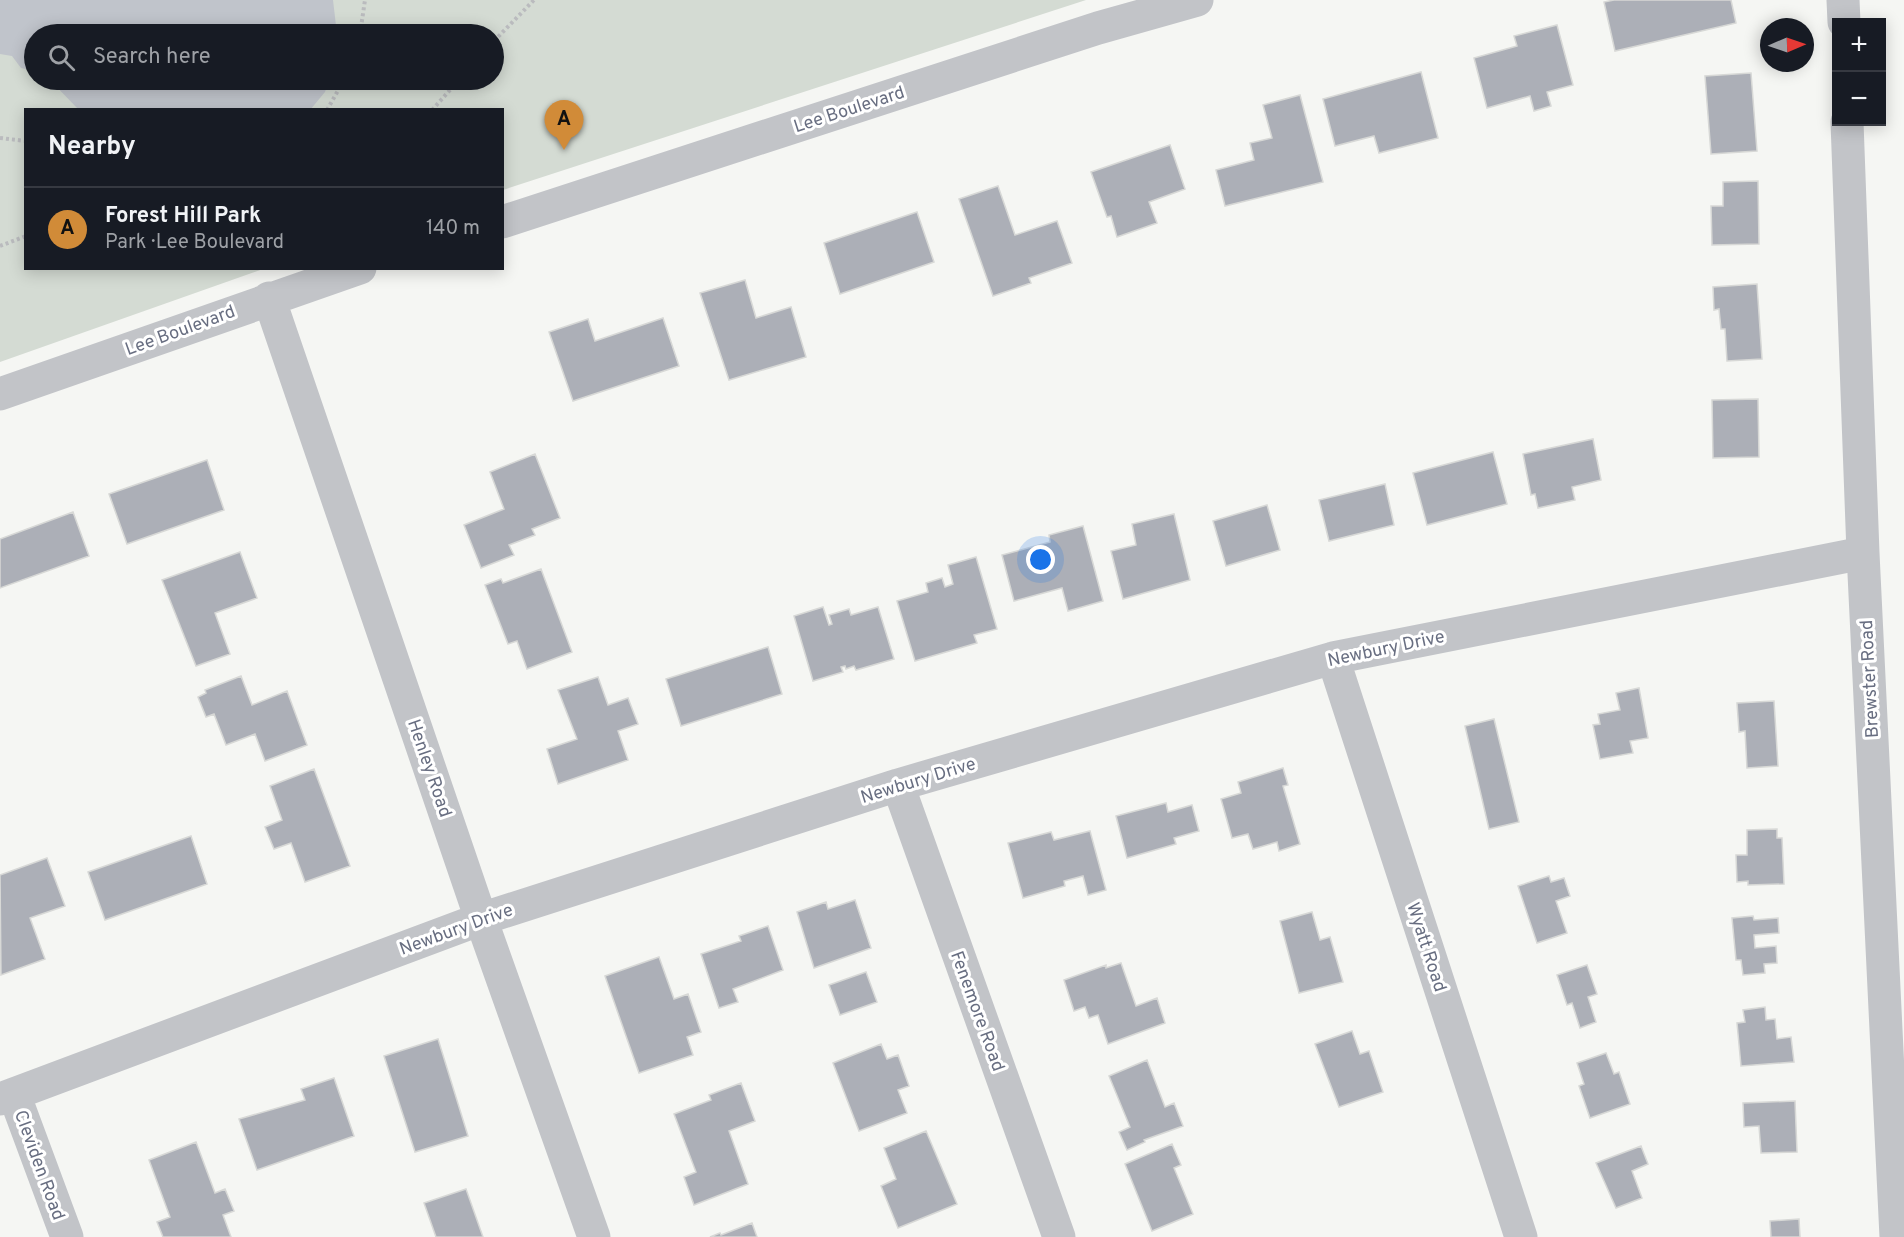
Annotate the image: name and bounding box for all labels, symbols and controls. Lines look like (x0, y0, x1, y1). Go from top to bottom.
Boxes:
north arrow (1760, 18, 1814, 72)
map controls (1832, 18, 1886, 126)
button: + (1832, 18, 1886, 72)
search box (24, 24, 504, 90)
icon: search (45, 41, 78, 74)
text: Search here (93, 44, 211, 71)
button: − (1832, 72, 1886, 126)
street label: Lee Boulevard (791, 82, 908, 139)
pin: A (544, 100, 584, 150)
text: Nearby (48, 131, 136, 164)
text: Forest Hill Park (105, 203, 261, 230)
text: A (60, 216, 75, 242)
text: 140 m (426, 216, 480, 242)
text: Park · Lee Boulevard (105, 230, 284, 256)
street label: Lee Boulevard (122, 301, 239, 362)
your location (1026, 545, 1055, 574)
street label: Brewster Road (1856, 619, 1885, 739)
street label: Newbury Drive (1326, 626, 1447, 673)
street label: Henley Road (401, 716, 456, 821)
street label: Newbury Drive (858, 753, 979, 810)
street label: Newbury Drive (397, 899, 516, 962)
street label: Wyatt Road (1400, 900, 1451, 995)
street label: Fenemore Road (944, 948, 1009, 1075)
street label: Cleviden Road (8, 1107, 69, 1224)

